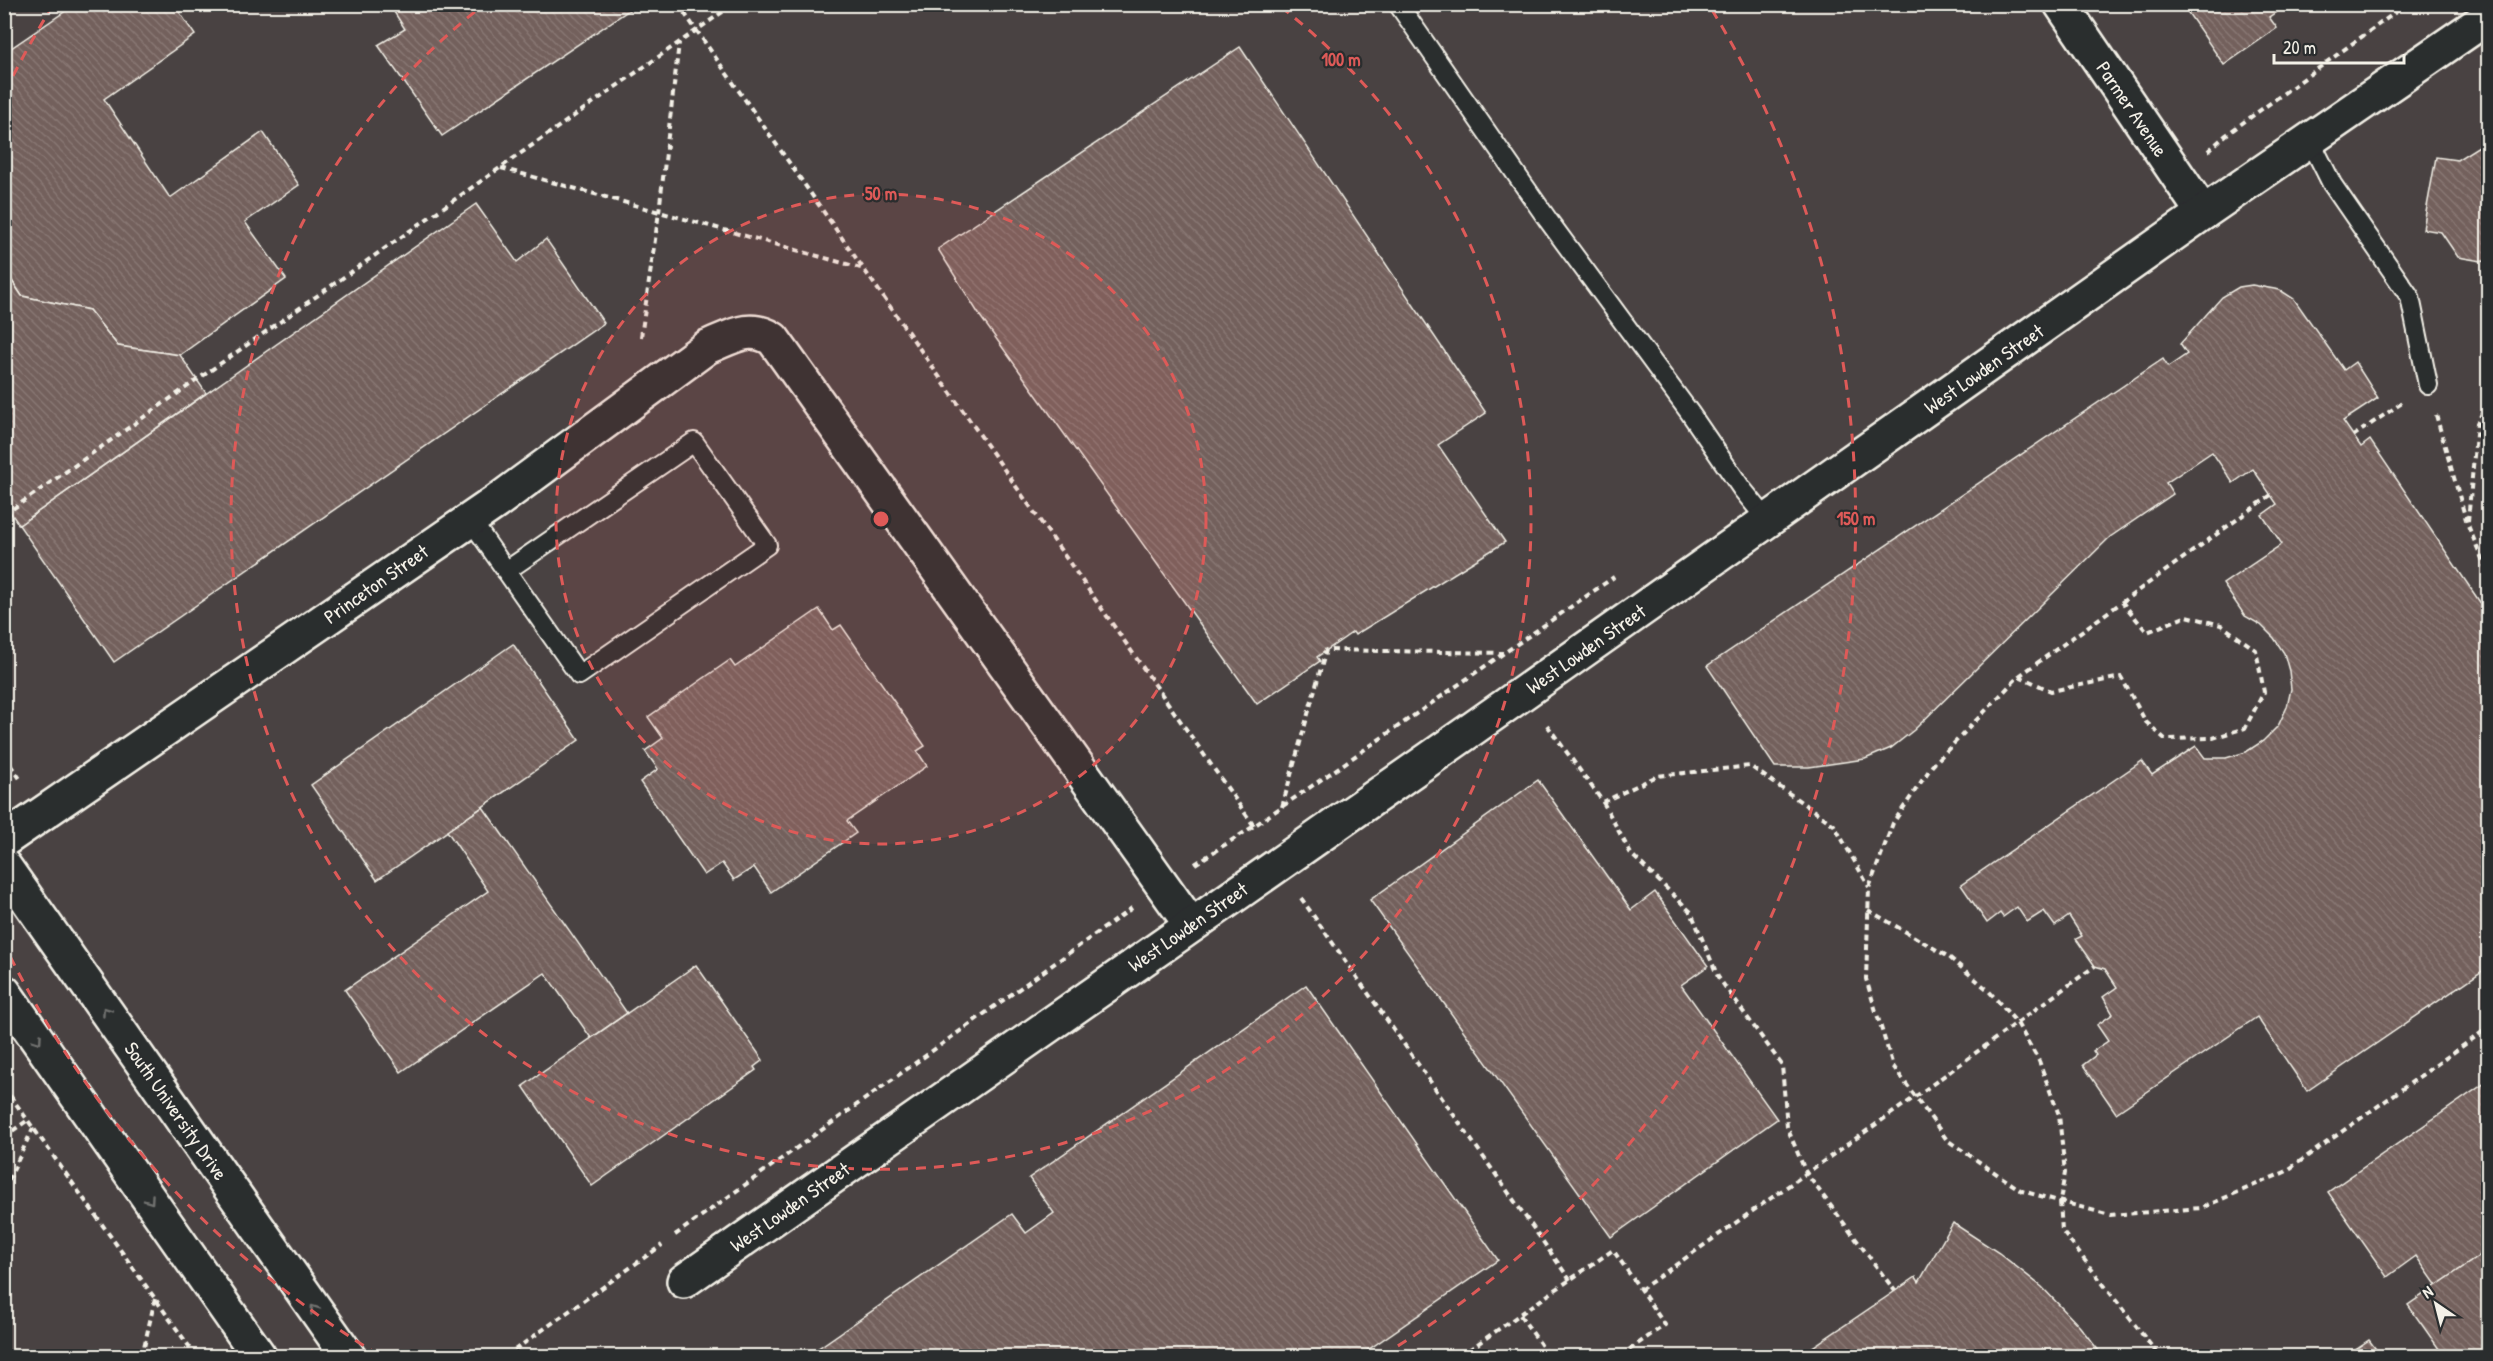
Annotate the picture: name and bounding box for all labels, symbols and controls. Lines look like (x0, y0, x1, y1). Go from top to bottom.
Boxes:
scale bar (2274, 27, 2404, 65)
text: 20 m (2283, 35, 2316, 60)
text: 100 m (1321, 47, 1361, 72)
street label: Parmer Avenue (2091, 56, 2174, 162)
text: 50 m (865, 181, 897, 206)
street label: West Lowden Street (1919, 317, 2050, 420)
text: 150 m (1837, 506, 1875, 531)
centre of rings (871, 509, 891, 529)
street label: Princeton Street (318, 537, 434, 630)
street label: West Lowden Street (1521, 597, 1652, 700)
street label: West Lowden Street (1123, 875, 1254, 978)
one-way arrow (102, 1007, 113, 1018)
one-way arrow (31, 1033, 42, 1044)
street label: South University Drive (119, 1036, 234, 1185)
street label: West Lowden Street (725, 1155, 856, 1258)
one-way arrow (143, 1193, 154, 1204)
north arrow (2406, 1274, 2466, 1334)
text: N (2418, 1280, 2438, 1303)
one-way arrow (310, 1304, 321, 1315)

